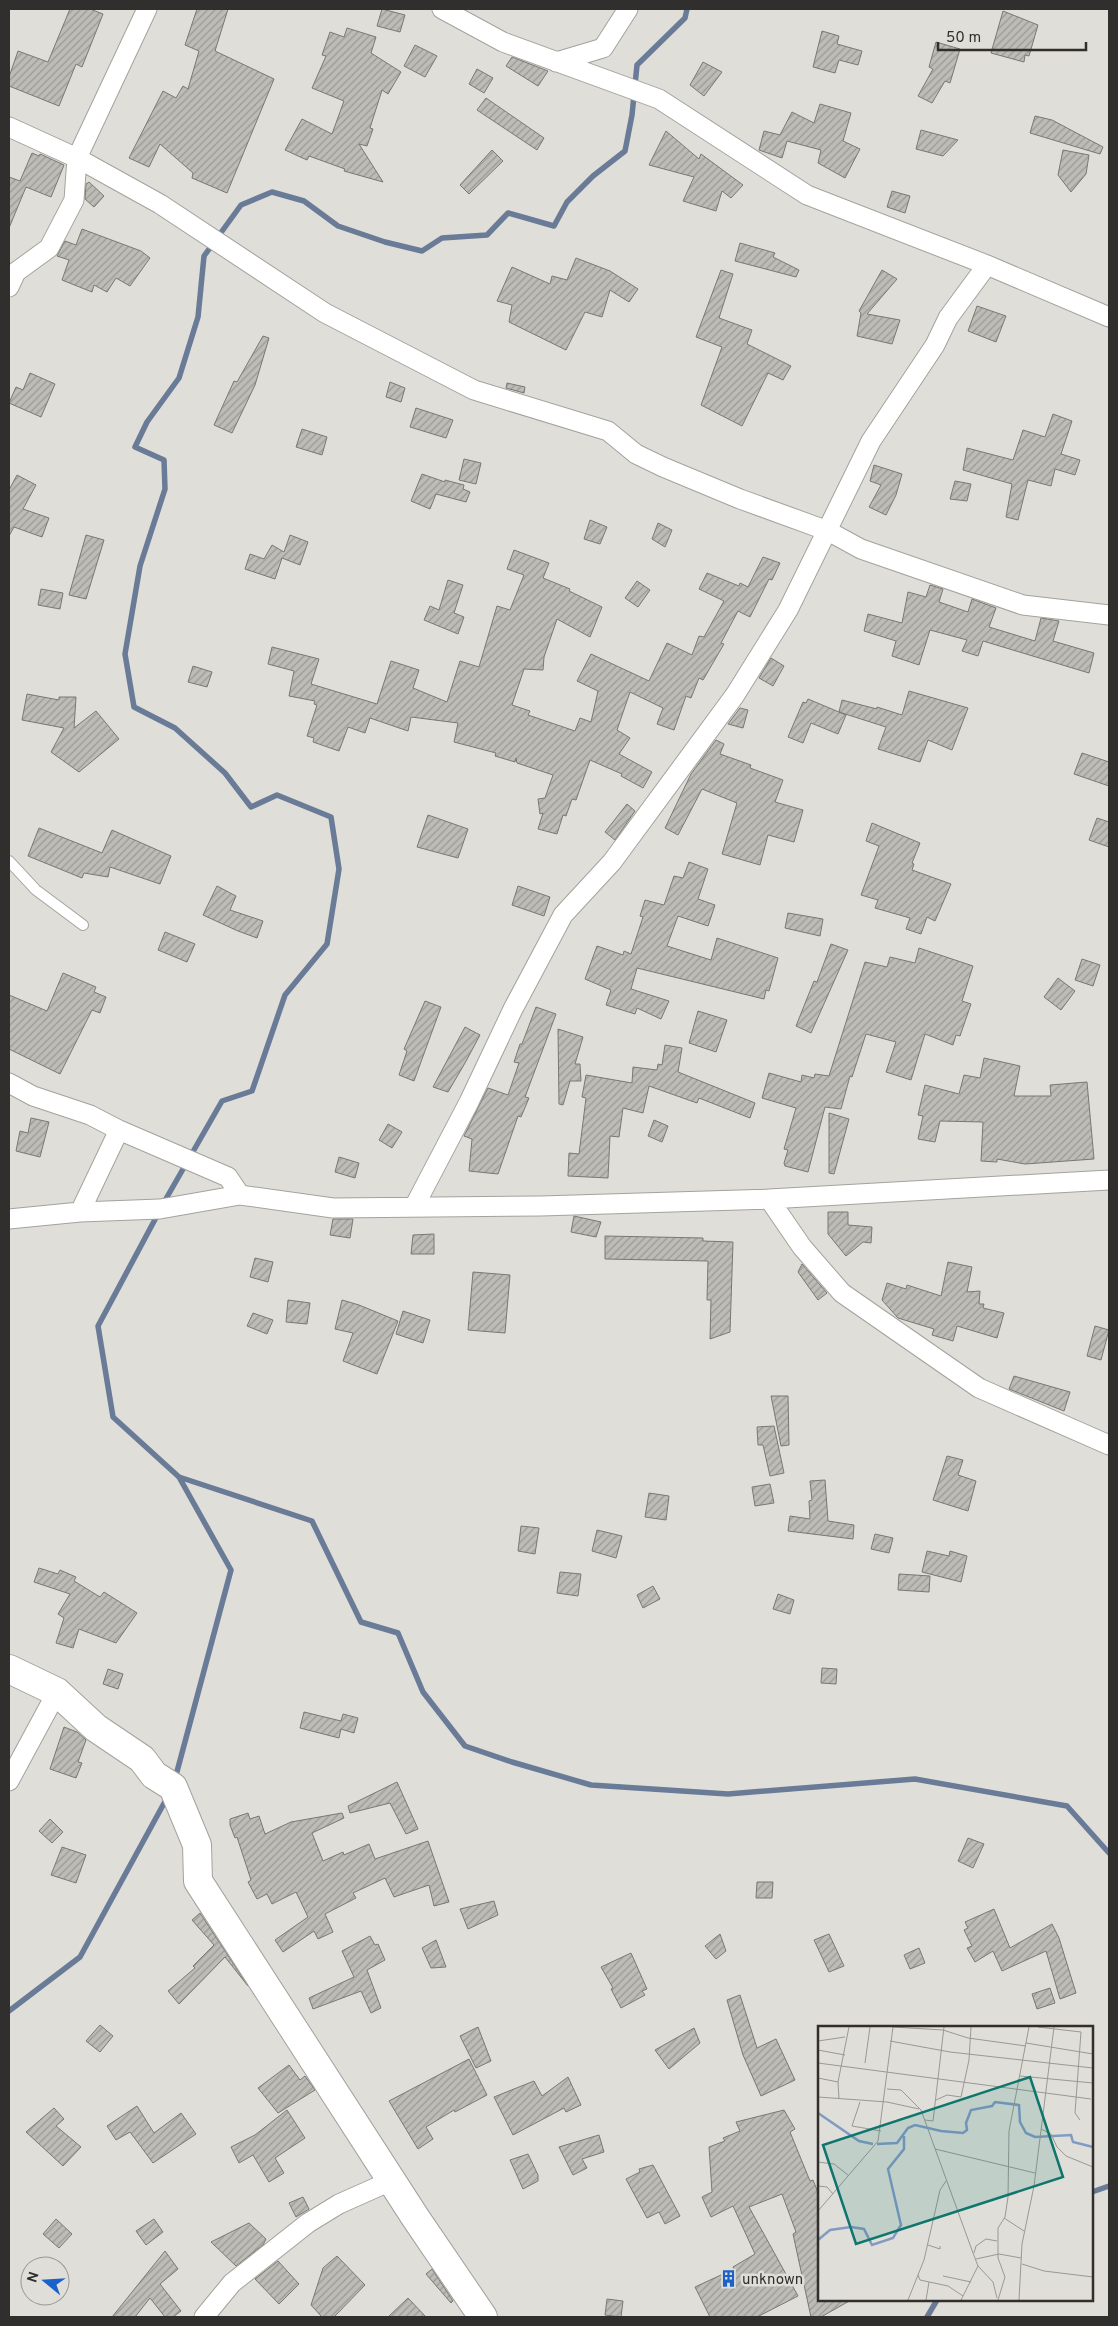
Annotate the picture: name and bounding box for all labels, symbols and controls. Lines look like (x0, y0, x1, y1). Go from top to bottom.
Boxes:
scale bar (938, 20, 1086, 52)
text: 50 m (946, 29, 981, 48)
inset map (818, 2026, 1093, 2301)
north arrow (20, 2256, 70, 2306)
building icon: unknown (718, 2269, 738, 2289)
text: N (24, 2270, 44, 2285)
place label: unknown (742, 2271, 803, 2290)

